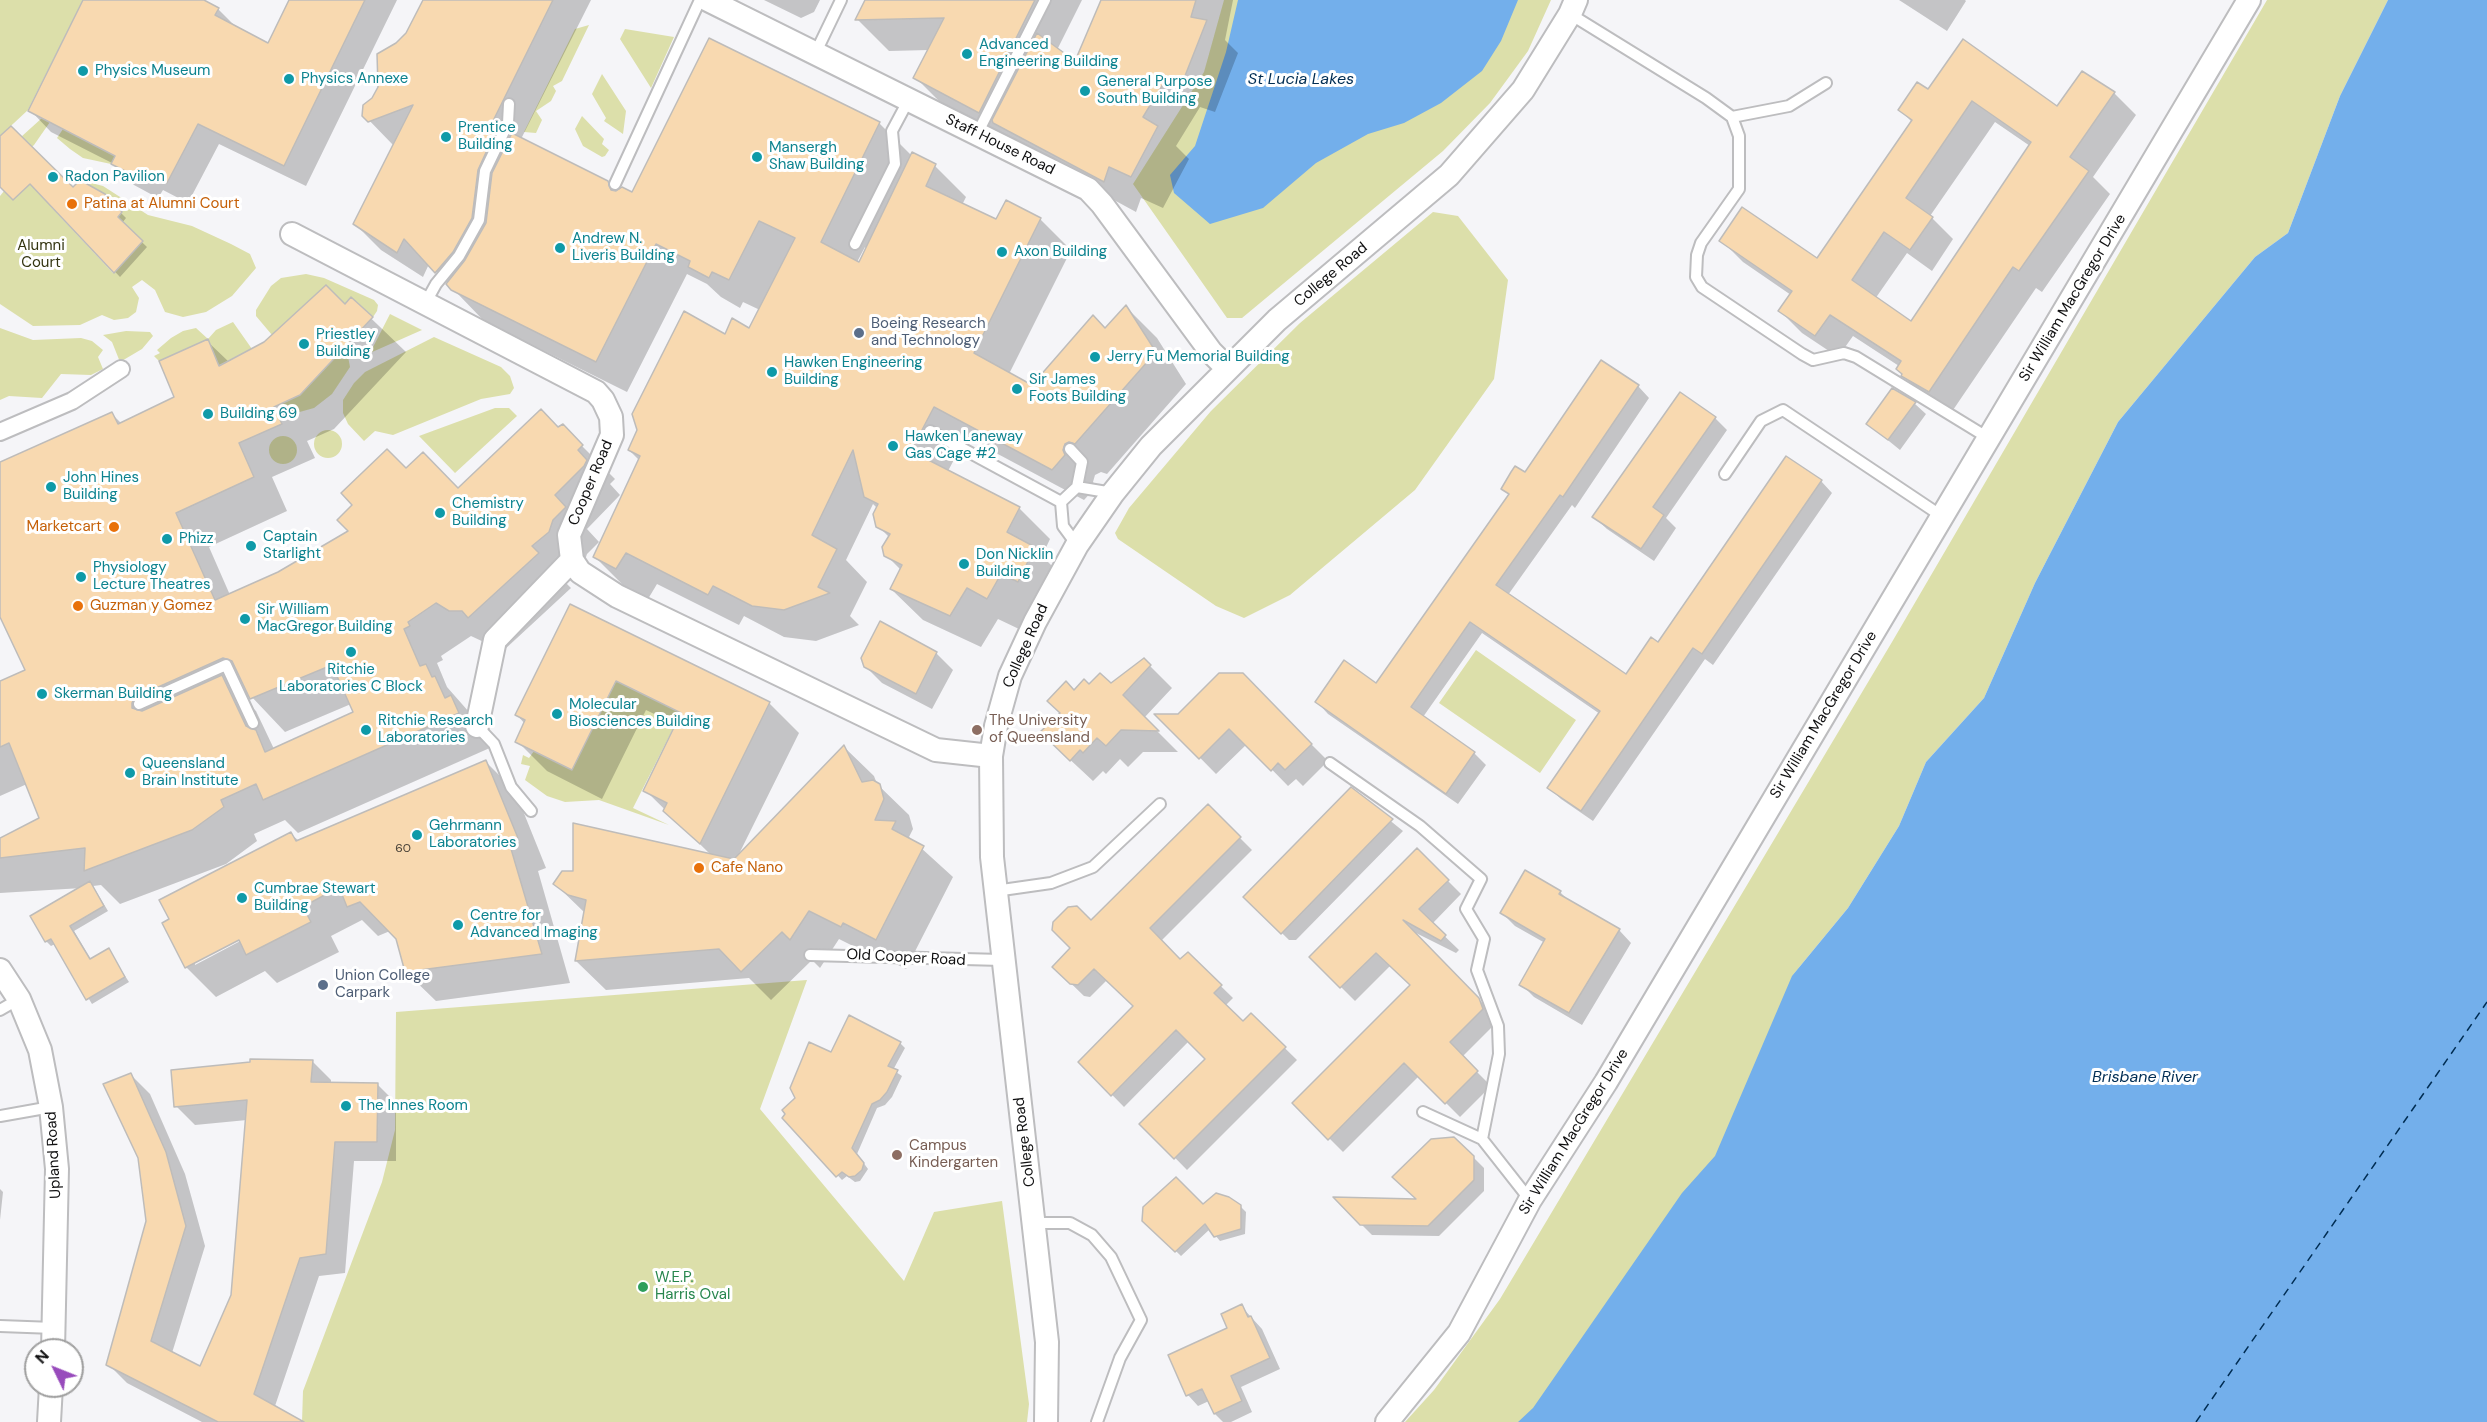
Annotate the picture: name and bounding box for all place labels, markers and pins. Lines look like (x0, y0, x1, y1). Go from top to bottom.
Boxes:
place label: Advanced Engineering Building (979, 36, 1118, 71)
marker: Advanced Engineering Building (960, 47, 974, 61)
place label: Physics Museum (95, 62, 210, 80)
marker: Physics Museum (76, 64, 90, 78)
place label: Physics Annexe (301, 70, 408, 88)
marker: Physics Annexe (282, 72, 296, 86)
place label: General Purpose South Building (1097, 73, 1212, 108)
marker: General Purpose South Building (1078, 84, 1092, 98)
place label: Prentice Building (458, 119, 516, 154)
marker: Prentice Building (439, 130, 453, 144)
place label: Mansergh Shaw Building (769, 139, 864, 174)
marker: Mansergh Shaw Building (750, 150, 764, 164)
place label: Radon Pavilion (65, 168, 165, 186)
marker: Radon Pavilion (46, 170, 60, 184)
place label: Patina at Alumni Court (84, 195, 240, 213)
marker: Patina at Alumni Court (65, 197, 79, 211)
place label: Andrew N. Liveris Building (572, 230, 675, 265)
marker: Andrew N. Liveris Building (553, 241, 567, 255)
place label: Axon Building (1014, 243, 1107, 261)
marker: Axon Building (995, 245, 1009, 259)
place label: Boeing Research and Technology (871, 315, 986, 350)
place label: Priestley Building (316, 326, 375, 361)
marker: Boeing Research and Technology (852, 326, 866, 340)
marker: Priestley Building (297, 337, 311, 351)
place label: Jerry Fu Memorial Building (1107, 348, 1290, 366)
marker: Jerry Fu Memorial Building (1088, 350, 1102, 364)
place label: Hawken Engineering Building (784, 354, 923, 389)
marker: Hawken Engineering Building (765, 365, 779, 379)
place label: Sir James Foots Building (1029, 371, 1126, 406)
marker: Sir James Foots Building (1010, 382, 1024, 396)
place label: Building 69 (220, 405, 297, 423)
marker: Building 69 (201, 407, 215, 421)
place label: Hawken Laneway Gas Cage #2 (905, 428, 1023, 463)
marker: Hawken Laneway Gas Cage #2 (886, 439, 900, 453)
place label: John Hines Building (63, 469, 139, 504)
marker: John Hines Building (44, 480, 58, 494)
place label: Chemistry Building (452, 495, 524, 530)
marker: Chemistry Building (433, 506, 447, 520)
place label: Marketcart (27, 518, 102, 536)
marker: Marketcart (107, 520, 121, 534)
place label: Captain Starlight (263, 528, 321, 563)
place label: Phizz (179, 530, 214, 548)
marker: Phizz (160, 532, 174, 546)
marker: Captain Starlight (244, 539, 258, 553)
place label: Don Nicklin Building (976, 546, 1053, 581)
marker: Don Nicklin Building (957, 557, 971, 571)
place label: Physiology Lecture Theatres (93, 559, 210, 594)
marker: Physiology Lecture Theatres (74, 570, 88, 584)
place label: Guzman y Gomez (90, 597, 212, 615)
marker: Guzman y Gomez (71, 599, 85, 613)
place label: Sir William MacGregor Building (257, 601, 393, 636)
marker: Sir William MacGregor Building (238, 612, 252, 626)
marker: Ritchie Laboratories C Block (344, 645, 358, 659)
place label: Ritchie Laboratories C Block (279, 661, 423, 696)
place label: Skerman Building (54, 685, 172, 703)
marker: Skerman Building (35, 687, 49, 701)
place label: Molecular Biosciences Building (569, 696, 711, 731)
marker: Molecular Biosciences Building (550, 707, 564, 721)
place label: Ritchie Research Laboratories (378, 712, 493, 747)
place label: The University of Queensland (989, 712, 1090, 747)
marker: Ritchie Research Laboratories (359, 723, 373, 737)
marker: The University of Queensland (970, 723, 984, 737)
place label: Queensland Brain Institute (142, 755, 238, 790)
marker: Queensland Brain Institute (123, 766, 137, 780)
place label: Gehrmann Laboratories (429, 817, 517, 852)
marker: Gehrmann Laboratories (410, 828, 424, 842)
place label: Cafe Nano (711, 859, 783, 877)
marker: Cafe Nano (692, 861, 706, 875)
place label: Cumbrae Stewart Building (254, 880, 376, 915)
marker: Cumbrae Stewart Building (235, 891, 249, 905)
place label: Centre for Advanced Imaging (470, 907, 598, 942)
marker: Centre for Advanced Imaging (451, 918, 465, 932)
place label: Union College Carpark (335, 967, 430, 1002)
marker: Union College Carpark (316, 978, 330, 992)
place label: The Innes Room (358, 1097, 468, 1115)
marker: The Innes Room (339, 1099, 353, 1113)
place label: Campus Kindergarten (909, 1137, 998, 1172)
marker: Campus Kindergarten (890, 1148, 904, 1162)
place label: W.E.P. Harris Oval (655, 1269, 730, 1304)
marker: W.E.P. Harris Oval (636, 1280, 650, 1294)

